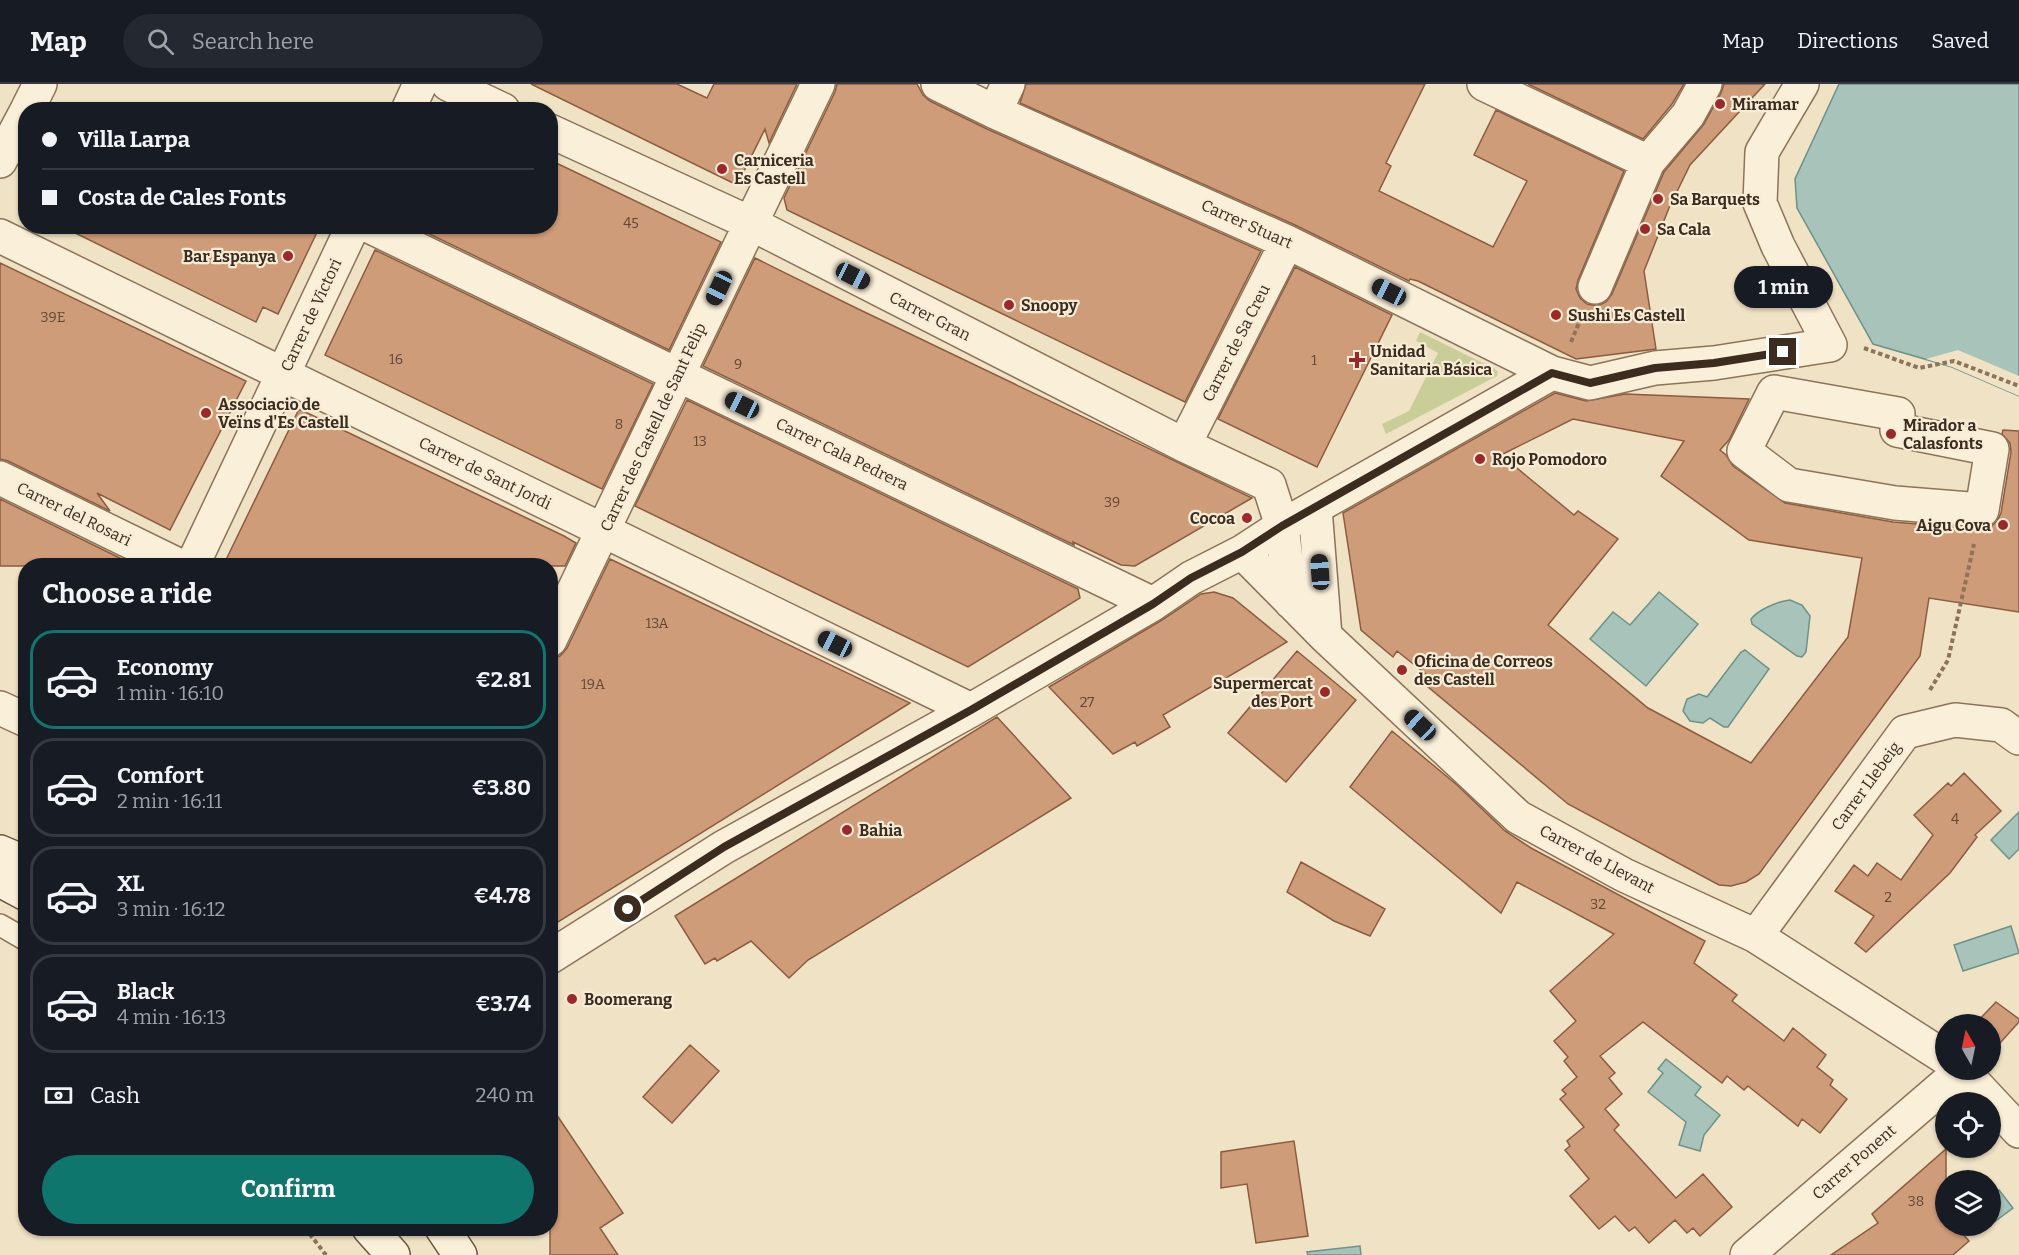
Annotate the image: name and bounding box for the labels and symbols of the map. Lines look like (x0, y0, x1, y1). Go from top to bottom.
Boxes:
place label: Miramar (1732, 95, 1799, 114)
marker: Miramar (1713, 97, 1727, 111)
place label: Carniceria Es Castell (734, 151, 814, 188)
marker: Carniceria Es Castell (715, 162, 729, 176)
place label: Sa Barquets (1670, 190, 1760, 209)
marker: Sa Barquets (1651, 192, 1665, 206)
street label: Carrer Stuart (1198, 195, 1296, 253)
house number: 45 (623, 215, 639, 232)
place label: Sa Cala (1657, 220, 1711, 239)
marker: Sa Cala (1638, 222, 1652, 236)
place label: Bar Espanya (183, 247, 276, 266)
marker: Bar Espanya (281, 249, 295, 263)
street label: Carrer de Victori (277, 255, 346, 374)
car (833, 260, 873, 292)
callout: 1 min (1734, 265, 1832, 307)
car (703, 268, 735, 308)
car (1369, 276, 1409, 308)
street label: Carrer de Sa Creu (1198, 281, 1274, 405)
street label: Carrer Gran (886, 287, 974, 345)
place label: Snoopy (1021, 296, 1077, 315)
marker: Snoopy (1002, 298, 1016, 312)
place label: Sushi Es Castell (1568, 306, 1685, 325)
marker: Sushi Es Castell (1549, 308, 1563, 322)
house number: 39E (41, 309, 65, 326)
street label: Carrer des Castell de Sant Felip (596, 320, 710, 534)
route end (1769, 338, 1796, 365)
place label: Unidad Sanitaria Básica (1370, 342, 1492, 379)
house number: 16 (389, 351, 403, 368)
marker: Unidad Sanitaria Básica (1348, 351, 1366, 369)
house number: 1 (1311, 352, 1317, 369)
house number: 9 (734, 356, 742, 373)
car (722, 389, 762, 421)
place label: Associacio de Veïns d'Es Castell (218, 395, 349, 432)
marker: Associacio de Veïns d'Es Castell (199, 406, 213, 420)
street label: Carrer Cala Pedrera (773, 414, 911, 494)
house number: 8 (615, 416, 623, 433)
place label: Mirador a Calasfonts (1903, 416, 1983, 453)
marker: Mirador a Calasfonts (1884, 427, 1898, 441)
street label: Carrer de Sant Jordi (416, 433, 555, 513)
house number: 13 (693, 433, 707, 450)
place label: Rojo Pomodoro (1492, 450, 1607, 469)
marker: Rojo Pomodoro (1473, 452, 1487, 466)
street label: Carrer del Rosari (14, 478, 134, 550)
house number: 39 (1104, 494, 1120, 511)
place label: Cocoa (1190, 509, 1235, 528)
marker: Cocoa (1240, 511, 1254, 525)
place label: Aigu Cova (1916, 516, 1991, 535)
marker: Aigu Cova (1996, 518, 2010, 532)
car (1310, 553, 1330, 591)
house number: 13A (645, 615, 669, 632)
car (815, 628, 855, 660)
place label: Oficina de Correos des Castell (1414, 652, 1553, 689)
marker: Oficina de Correos des Castell (1395, 663, 1409, 677)
place label: Supermercat des Port (1213, 674, 1314, 711)
house number: 19A (581, 676, 605, 693)
marker: Supermercat des Port (1318, 685, 1332, 699)
house number: 27 (1080, 694, 1094, 711)
car (1401, 706, 1439, 744)
street label: Carrer Llebeig (1827, 738, 1905, 834)
house number: 4 (1951, 811, 1959, 828)
place label: Bahia (859, 821, 902, 840)
street label: Carrer de Llevant (1536, 821, 1658, 897)
marker: Bahia (840, 823, 854, 837)
house number: 2 (1884, 889, 1892, 906)
route start (614, 895, 641, 922)
house number: 32 (1590, 896, 1606, 913)
place label: Boomerang (584, 990, 672, 1009)
marker: Boomerang (565, 992, 579, 1006)
north arrow (1935, 1014, 2001, 1080)
street label: Carrer Ponent (1808, 1120, 1900, 1203)
house number: 38 (1908, 1193, 1924, 1210)

